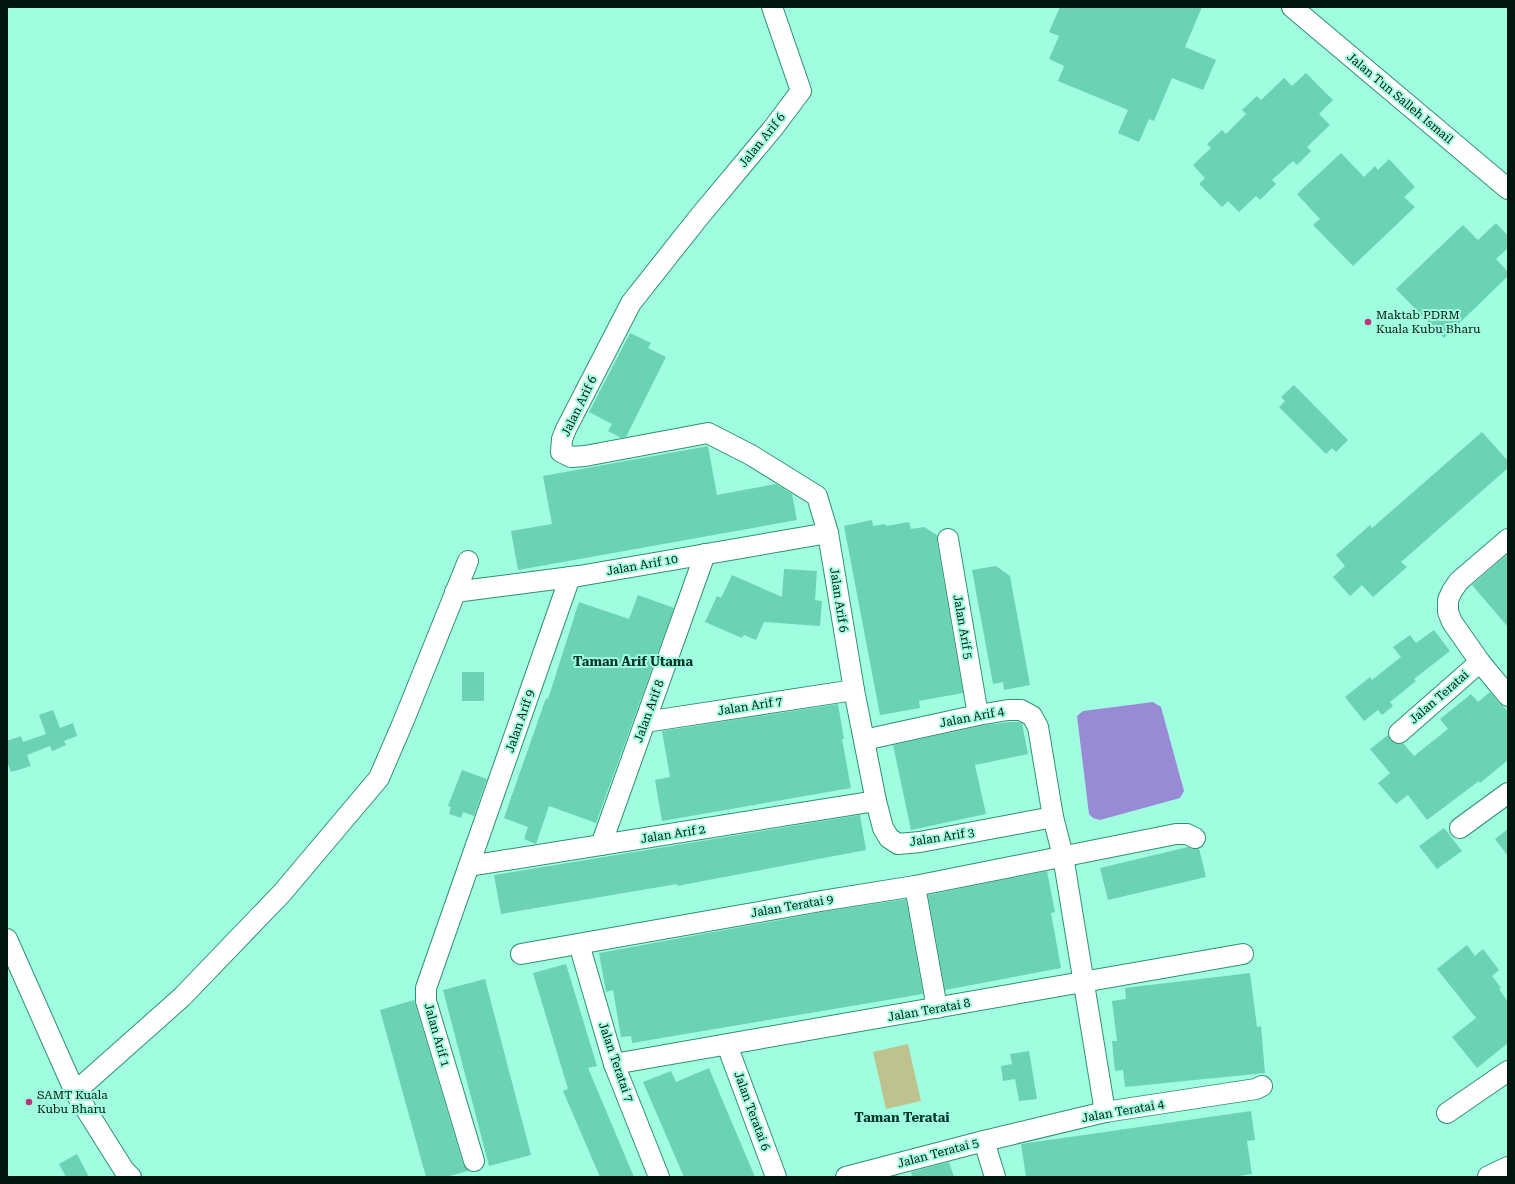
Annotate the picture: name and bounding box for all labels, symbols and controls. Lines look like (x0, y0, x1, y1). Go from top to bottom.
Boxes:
street label: Jalan Tun Salleh Ismail (1344, 50, 1456, 147)
street label: Jalan Arif 6 (736, 110, 788, 170)
place label: Maktab PDRM Kuala Kubu Bharu (1376, 308, 1481, 336)
marker: Maktab PDRM Kuala Kubu Bharu (1363, 317, 1373, 327)
street label: Jalan Arif 6 (558, 373, 600, 439)
street label: Jalan Arif 10 (605, 552, 679, 578)
street label: Jalan Arif 6 (827, 567, 851, 634)
street label: Jalan Arif 5 (950, 594, 976, 661)
district label: Taman Arif Utama (573, 654, 693, 669)
street label: Jalan Teratai (1407, 667, 1472, 726)
street label: Jalan Arif 8 (631, 678, 667, 744)
street label: Jalan Arif 9 (503, 687, 537, 754)
street label: Jalan Arif 7 (717, 694, 784, 718)
street label: Jalan Arif 4 (939, 704, 1006, 730)
street label: Jalan Arif 2 (640, 822, 707, 846)
street label: Jalan Arif 3 (909, 825, 976, 849)
street label: Jalan Teratai 9 (750, 892, 835, 920)
street label: Jalan Teratai 8 (887, 996, 972, 1024)
street label: Jalan Arif 1 (421, 1002, 453, 1069)
street label: Jalan Teratai 7 (596, 1020, 636, 1104)
street label: Jalan Teratai 6 (731, 1069, 773, 1153)
place label: SAMT Kuala Kubu Bharu (37, 1088, 108, 1116)
marker: SAMT Kuala Kubu Bharu (24, 1097, 34, 1107)
street label: Jalan Teratai 4 (1081, 1097, 1166, 1125)
district label: Taman Teratai (854, 1110, 950, 1125)
street label: Jalan Teratai 5 (896, 1135, 980, 1171)

